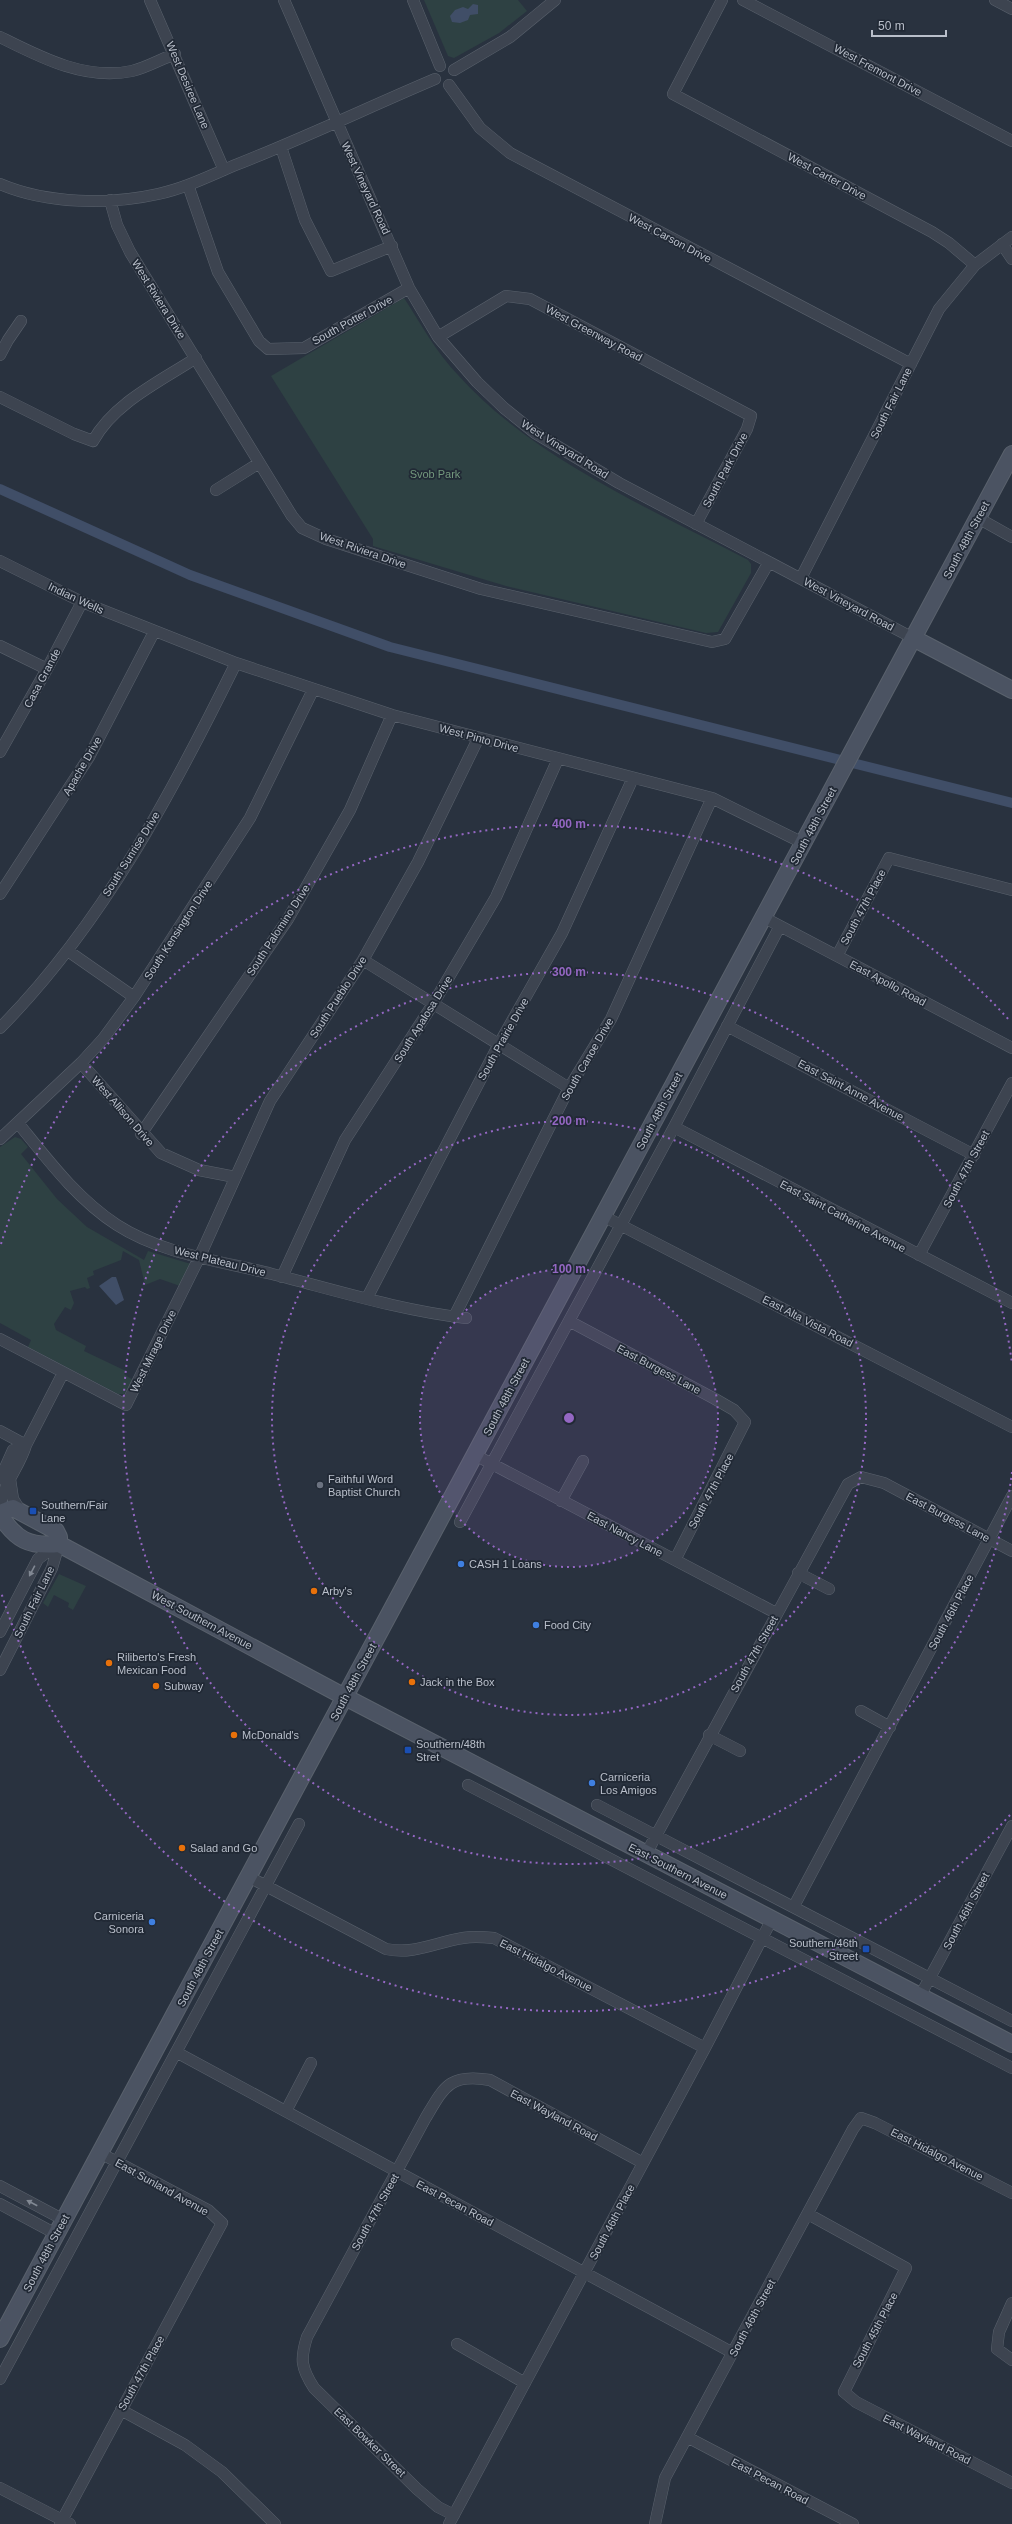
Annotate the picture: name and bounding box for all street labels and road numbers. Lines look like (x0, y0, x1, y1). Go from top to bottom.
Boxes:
street label: West Desiree Lane (164, 40, 212, 130)
street label: West Fremont Drive (832, 42, 924, 98)
street label: West Vineyard Road (339, 140, 393, 236)
street label: West Carter Drive (786, 150, 868, 202)
street label: West Carson Drive (627, 211, 713, 265)
street label: West Riviera Drive (130, 257, 188, 341)
street label: South Potter Drive (310, 293, 394, 347)
street label: West Greenway Road (544, 302, 644, 364)
street label: South Fair Lane (868, 365, 914, 441)
street label: West Vineyard Road (519, 417, 611, 481)
street label: South Park Drive (700, 430, 750, 510)
street label: South 48th Street (941, 499, 991, 581)
street label: West Riviera Drive (318, 530, 408, 570)
street label: West Vineyard Road (802, 575, 896, 633)
street label: Indian Wells (46, 580, 106, 616)
street label: Casa Grande (21, 646, 63, 710)
street label: West Pinto Drive (438, 722, 520, 754)
street label: Apache Drive (60, 734, 104, 798)
street label: South 48th Street (788, 785, 838, 867)
street label: South Sunrise Drive (100, 809, 162, 899)
street label: South 47th Place (838, 867, 888, 947)
street label: South Kensington Drive (141, 878, 215, 982)
street label: South Palomino Drive (244, 882, 312, 978)
street label: South Pueblo Drive (307, 954, 369, 1040)
street label: East Apollo Road (848, 958, 928, 1008)
street label: South Apalosa Drive (392, 974, 454, 1064)
street label: South Prairie Drive (475, 996, 531, 1082)
street label: South Canoe Drive (559, 1016, 615, 1102)
street label: East Saint Anne Avenue (796, 1057, 906, 1123)
street label: South 48th Street (634, 1070, 684, 1152)
street label: West Allison Drive (89, 1074, 157, 1148)
street label: South 47th Street (941, 1128, 991, 1210)
street label: East Saint Catherine Avenue (778, 1178, 908, 1254)
street label: West Plateau Drive (173, 1244, 267, 1278)
street label: East Alta Vista Road (761, 1293, 855, 1349)
street label: West Mirage Drive (128, 1308, 178, 1394)
street label: East Burgess Lane (615, 1342, 703, 1396)
street label: South 48th Street (481, 1356, 531, 1438)
street label: South 47th Place (686, 1451, 736, 1531)
street label: East Burgess Lane (904, 1490, 992, 1544)
street label: East Nancy Lane (585, 1509, 665, 1559)
street label: South Fair Lane (11, 1564, 57, 1640)
street label: South 46th Place (926, 1572, 976, 1652)
street label: West Southern Avenue (150, 1588, 254, 1652)
street label: South 47th Street (728, 1614, 780, 1694)
street label: South 48th Street (328, 1641, 378, 1723)
street label: East Southern Avenue (627, 1841, 729, 1901)
street label: South 46th Street (941, 1870, 991, 1952)
street label: South 48th Street (175, 1927, 225, 2009)
street label: East Hidalgo Avenue (498, 1937, 594, 1993)
street label: East Wayland Road (508, 2087, 600, 2143)
street label: East Hidalgo Avenue (889, 2126, 985, 2182)
street label: East Sunland Avenue (113, 2156, 211, 2218)
street label: South 47th Street (349, 2172, 401, 2252)
street label: East Pecan Road (414, 2178, 496, 2228)
street label: South 46th Place (587, 2182, 637, 2262)
street label: South 48th Street (21, 2212, 71, 2294)
street label: South 46th Street (727, 2277, 777, 2359)
street label: South 45th Place (850, 2290, 900, 2370)
street label: South 47th Place (115, 2333, 167, 2413)
street label: East Bowker Street (332, 2405, 408, 2479)
street label: East Wayland Road (881, 2412, 973, 2466)
street label: East Pecan Road (729, 2456, 811, 2506)

